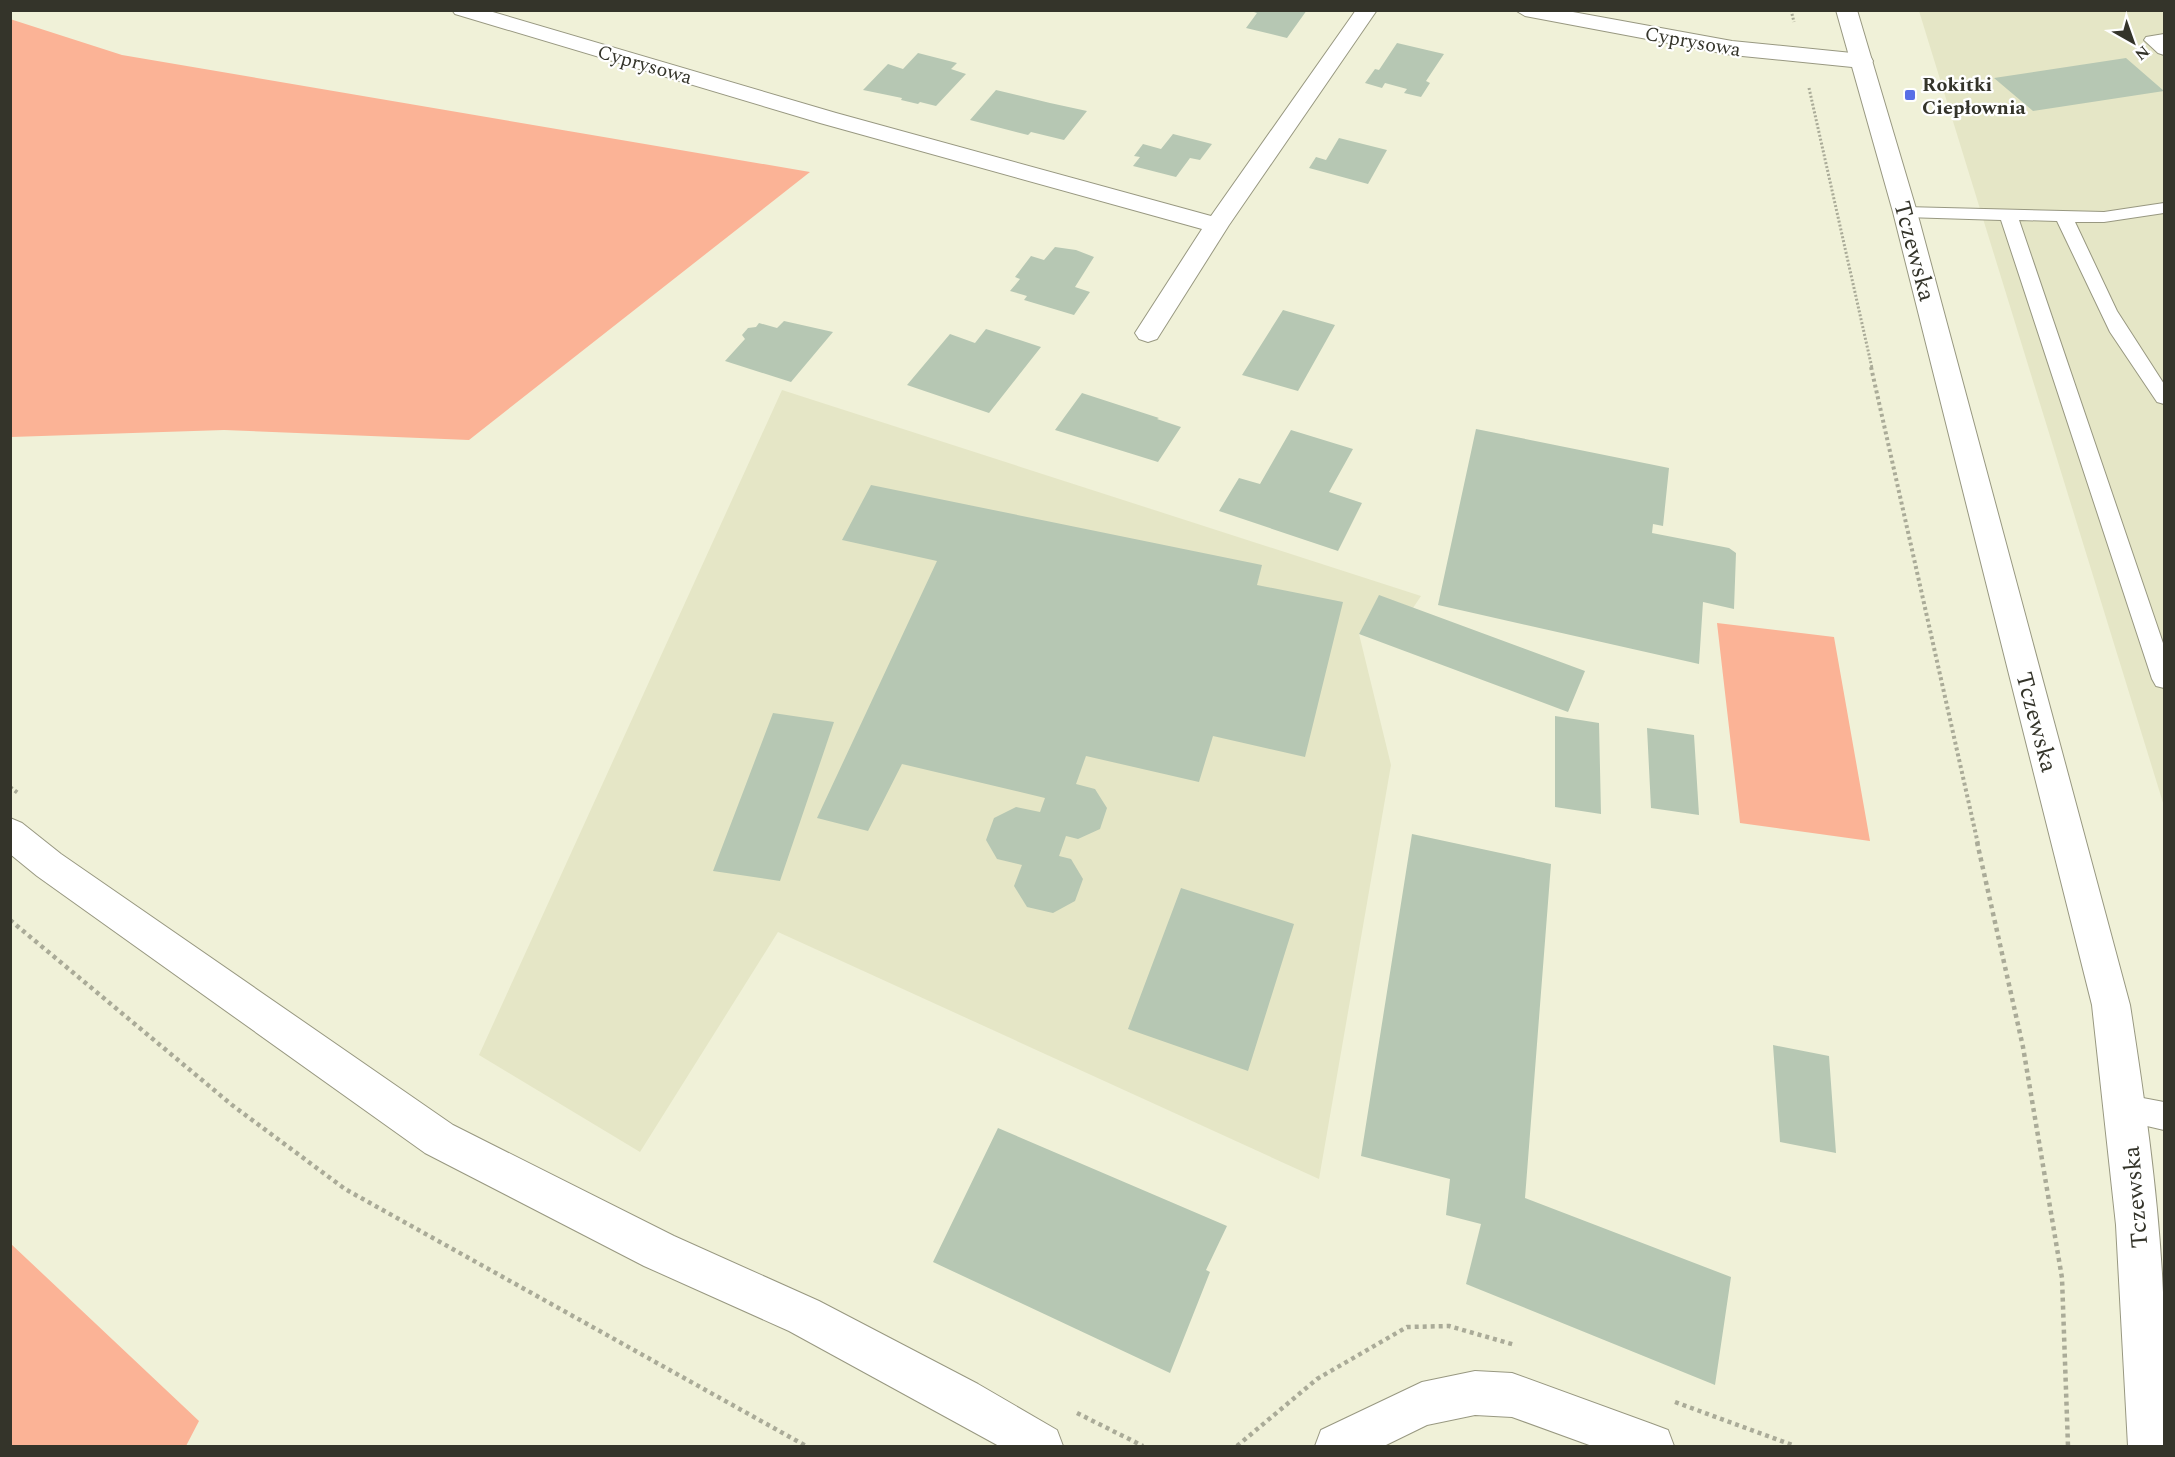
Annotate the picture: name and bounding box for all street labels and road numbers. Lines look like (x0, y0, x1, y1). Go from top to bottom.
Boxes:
street label: Cyprysowa (1642, 19, 1744, 65)
street label: Cyprysowa (594, 37, 696, 93)
street label: Tczewska (1883, 197, 1945, 306)
street label: Tczewska (2005, 668, 2067, 777)
street label: Tczewska (2114, 1144, 2158, 1250)

